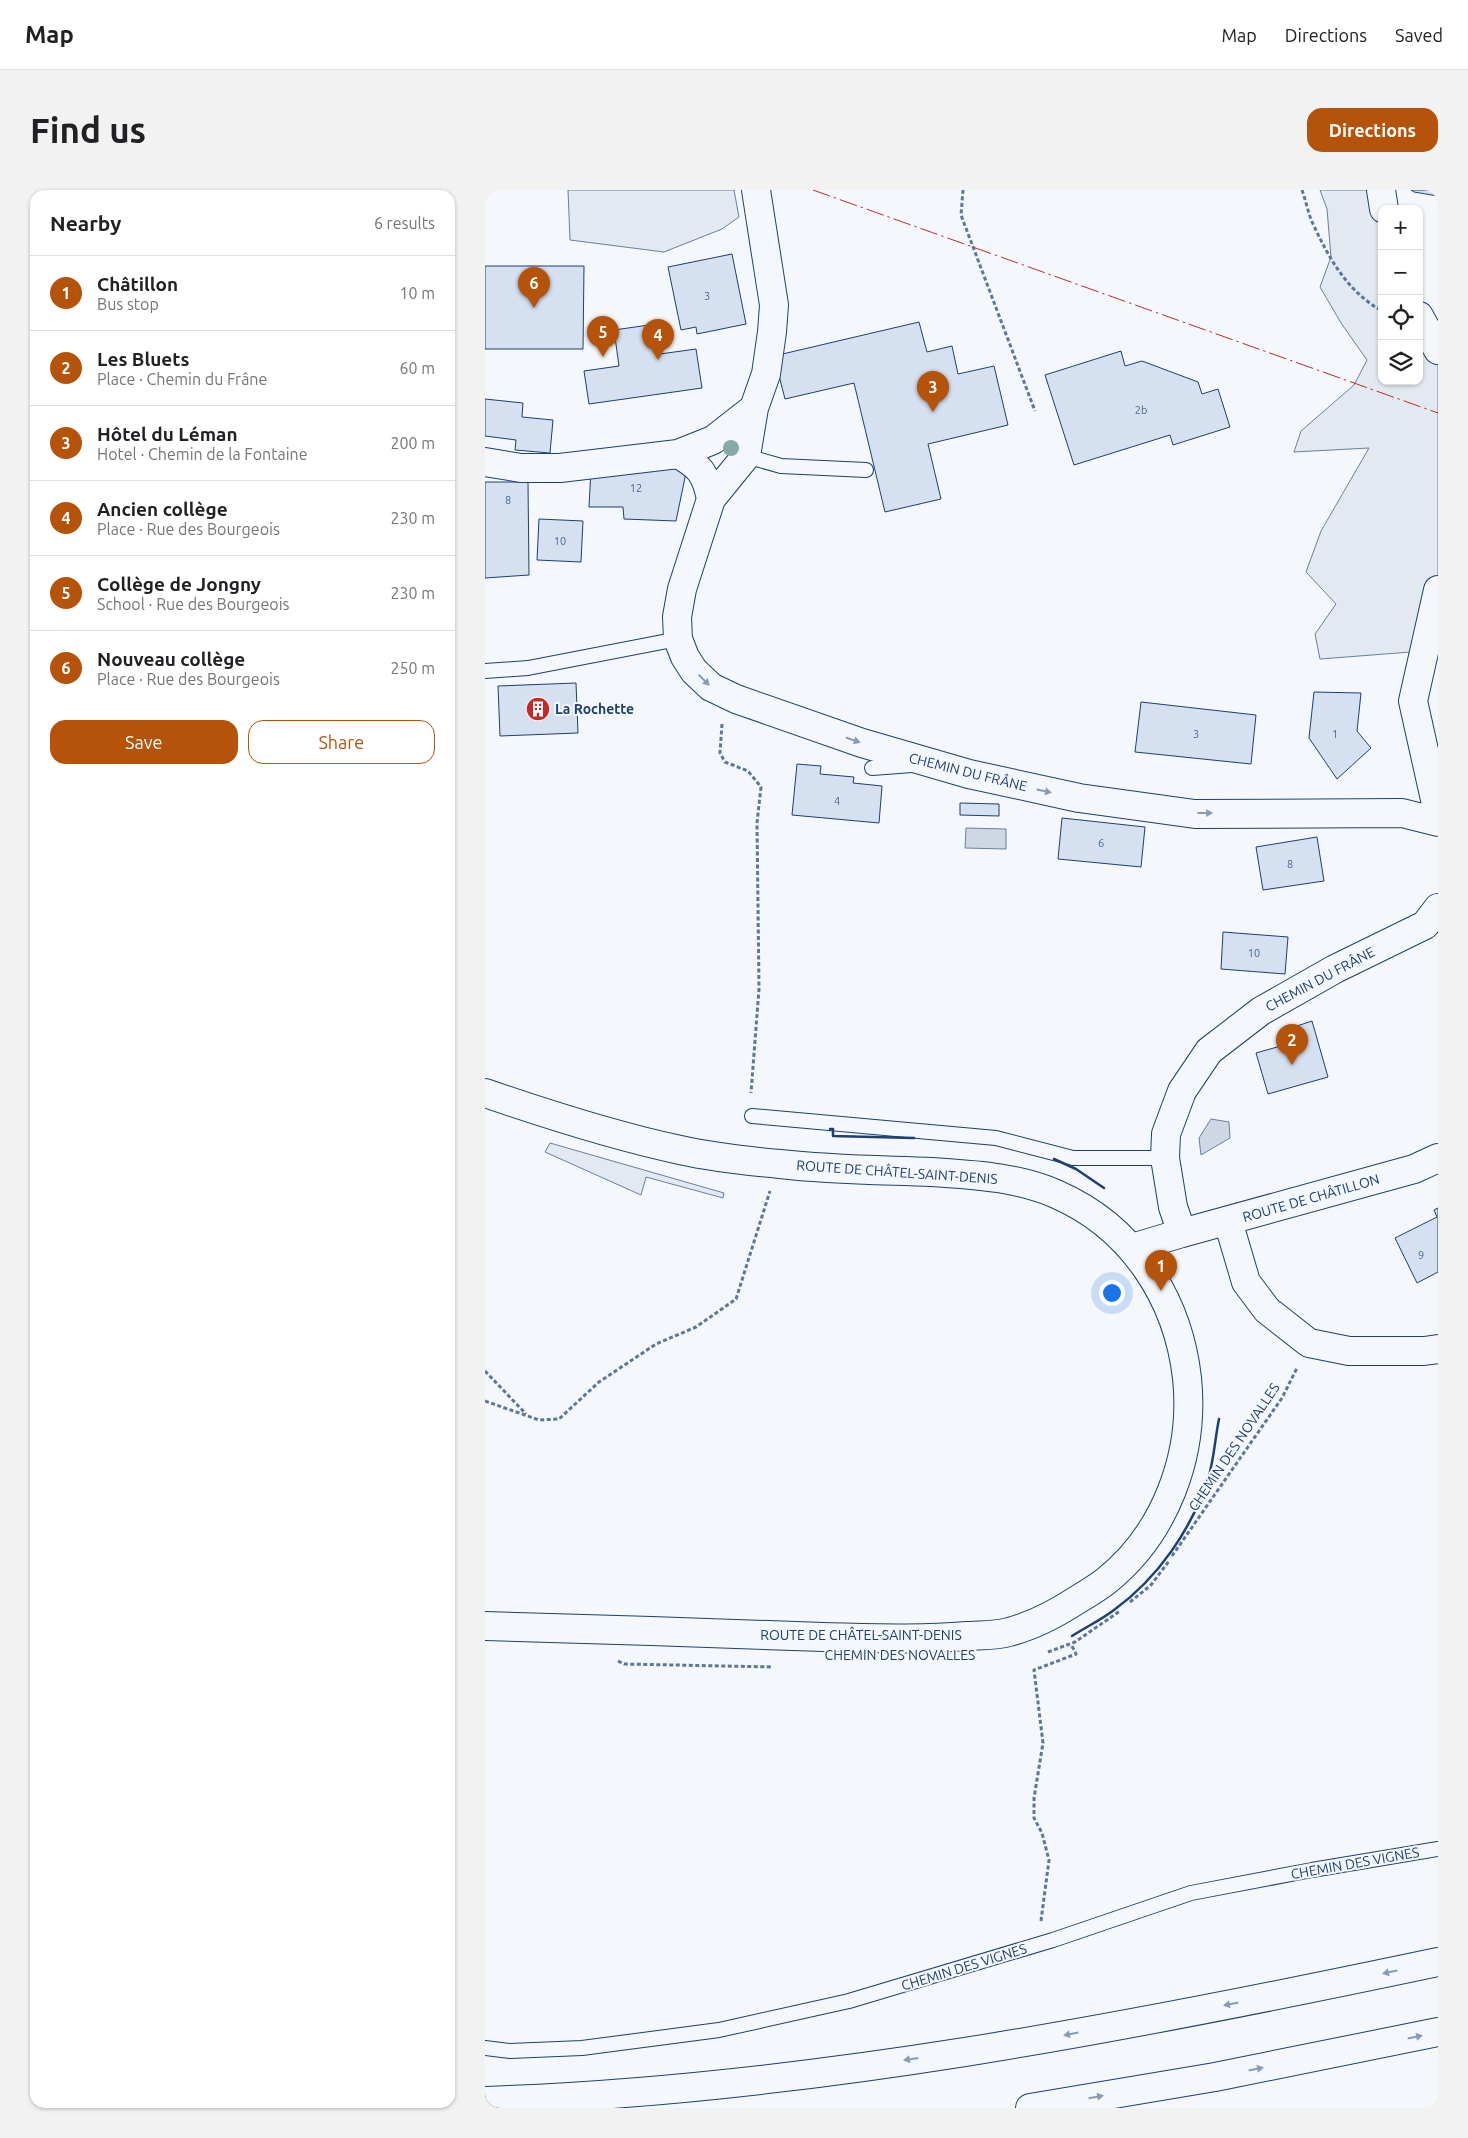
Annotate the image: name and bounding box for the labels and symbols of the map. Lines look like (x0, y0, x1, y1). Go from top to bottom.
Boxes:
pin: 6 (518, 267, 550, 308)
house number: 3 (704, 290, 710, 302)
pin: 5 (587, 316, 619, 357)
pin: 4 (642, 319, 674, 360)
pin: 3 (917, 371, 949, 412)
house number: 2b (1135, 404, 1147, 416)
house number: 12 (630, 482, 642, 494)
house number: 8 (505, 494, 511, 506)
house number: 10 (554, 535, 566, 547)
one-way arrow (697, 674, 709, 686)
building icon: La Rochette (525, 696, 551, 722)
place label: La Rochette (555, 701, 634, 717)
house number: 3 (1193, 728, 1199, 740)
house number: 1 (1332, 728, 1338, 740)
one-way arrow (846, 737, 861, 745)
street label: CHEMIN DU FRÂNE (907, 749, 1029, 794)
one-way arrow (1037, 787, 1052, 795)
house number: 4 (834, 795, 840, 807)
one-way arrow (1197, 809, 1213, 817)
house number: 6 (1098, 837, 1104, 849)
house number: 8 (1287, 858, 1293, 870)
street label: CHEMIN DU FRÂNE (1262, 943, 1377, 1015)
house number: 10 (1248, 947, 1260, 959)
pin: 2 (1276, 1024, 1308, 1065)
street label: ROUTE DE CHÂTEL-SAINT-DENIS (796, 1156, 998, 1187)
street label: ROUTE DE CHÂTILLON (1240, 1170, 1381, 1225)
house number: 9 (1418, 1249, 1424, 1261)
pin: 1 (1145, 1250, 1177, 1291)
your location (1099, 1280, 1125, 1306)
street label: CHEMIN DES NOVALLES (1185, 1380, 1283, 1514)
street label: ROUTE DE CHÂTEL-SAINT-DENIS (760, 1626, 962, 1643)
street label: CHEMIN DES NOVALLES (825, 1647, 975, 1663)
street label: CHEMIN DES VIGNES (1289, 1844, 1421, 1882)
street label: CHEMIN DES VIGNES (899, 1940, 1029, 1994)
one-way arrow (1383, 1968, 1398, 1976)
one-way arrow (1223, 2000, 1239, 2008)
one-way arrow (1063, 2031, 1079, 2039)
one-way arrow (1407, 2033, 1423, 2041)
one-way arrow (902, 2055, 918, 2063)
one-way arrow (1248, 2064, 1264, 2072)
one-way arrow (1088, 2093, 1104, 2101)

